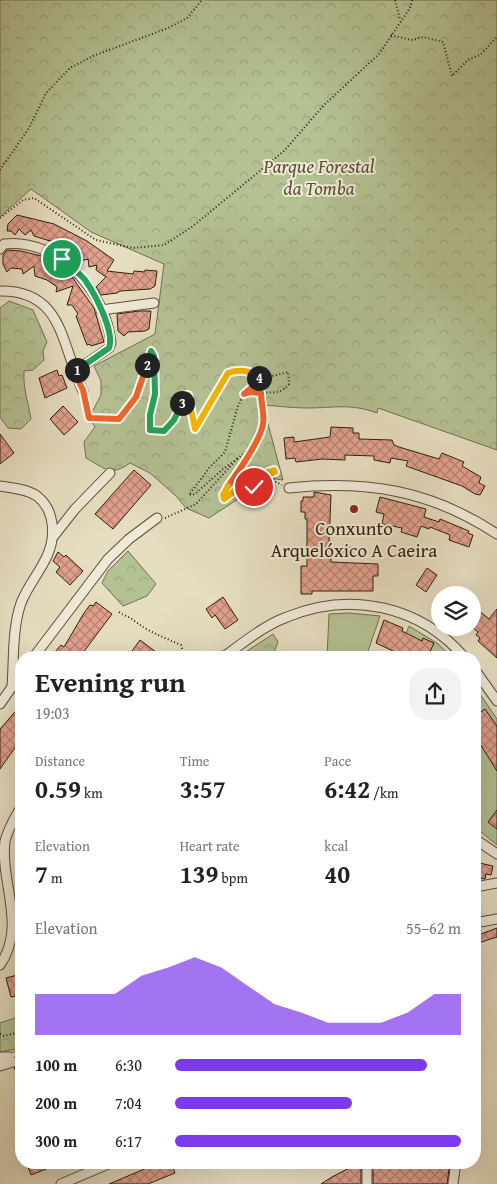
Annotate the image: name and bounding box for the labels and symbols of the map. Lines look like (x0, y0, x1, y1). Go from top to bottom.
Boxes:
park label: Parque Forestal da Tomba (262, 152, 375, 202)
pin (41, 238, 83, 280)
pin: 2 (134, 352, 160, 378)
pin: 1 (64, 358, 90, 382)
pin: 4 (246, 366, 272, 390)
pin: 3 (170, 390, 194, 416)
pin (233, 466, 275, 508)
marker: Conxunto Arquelóxico A Caeira (348, 503, 360, 515)
place label: Conxunto Arquelóxico A Caeira (271, 514, 437, 564)

